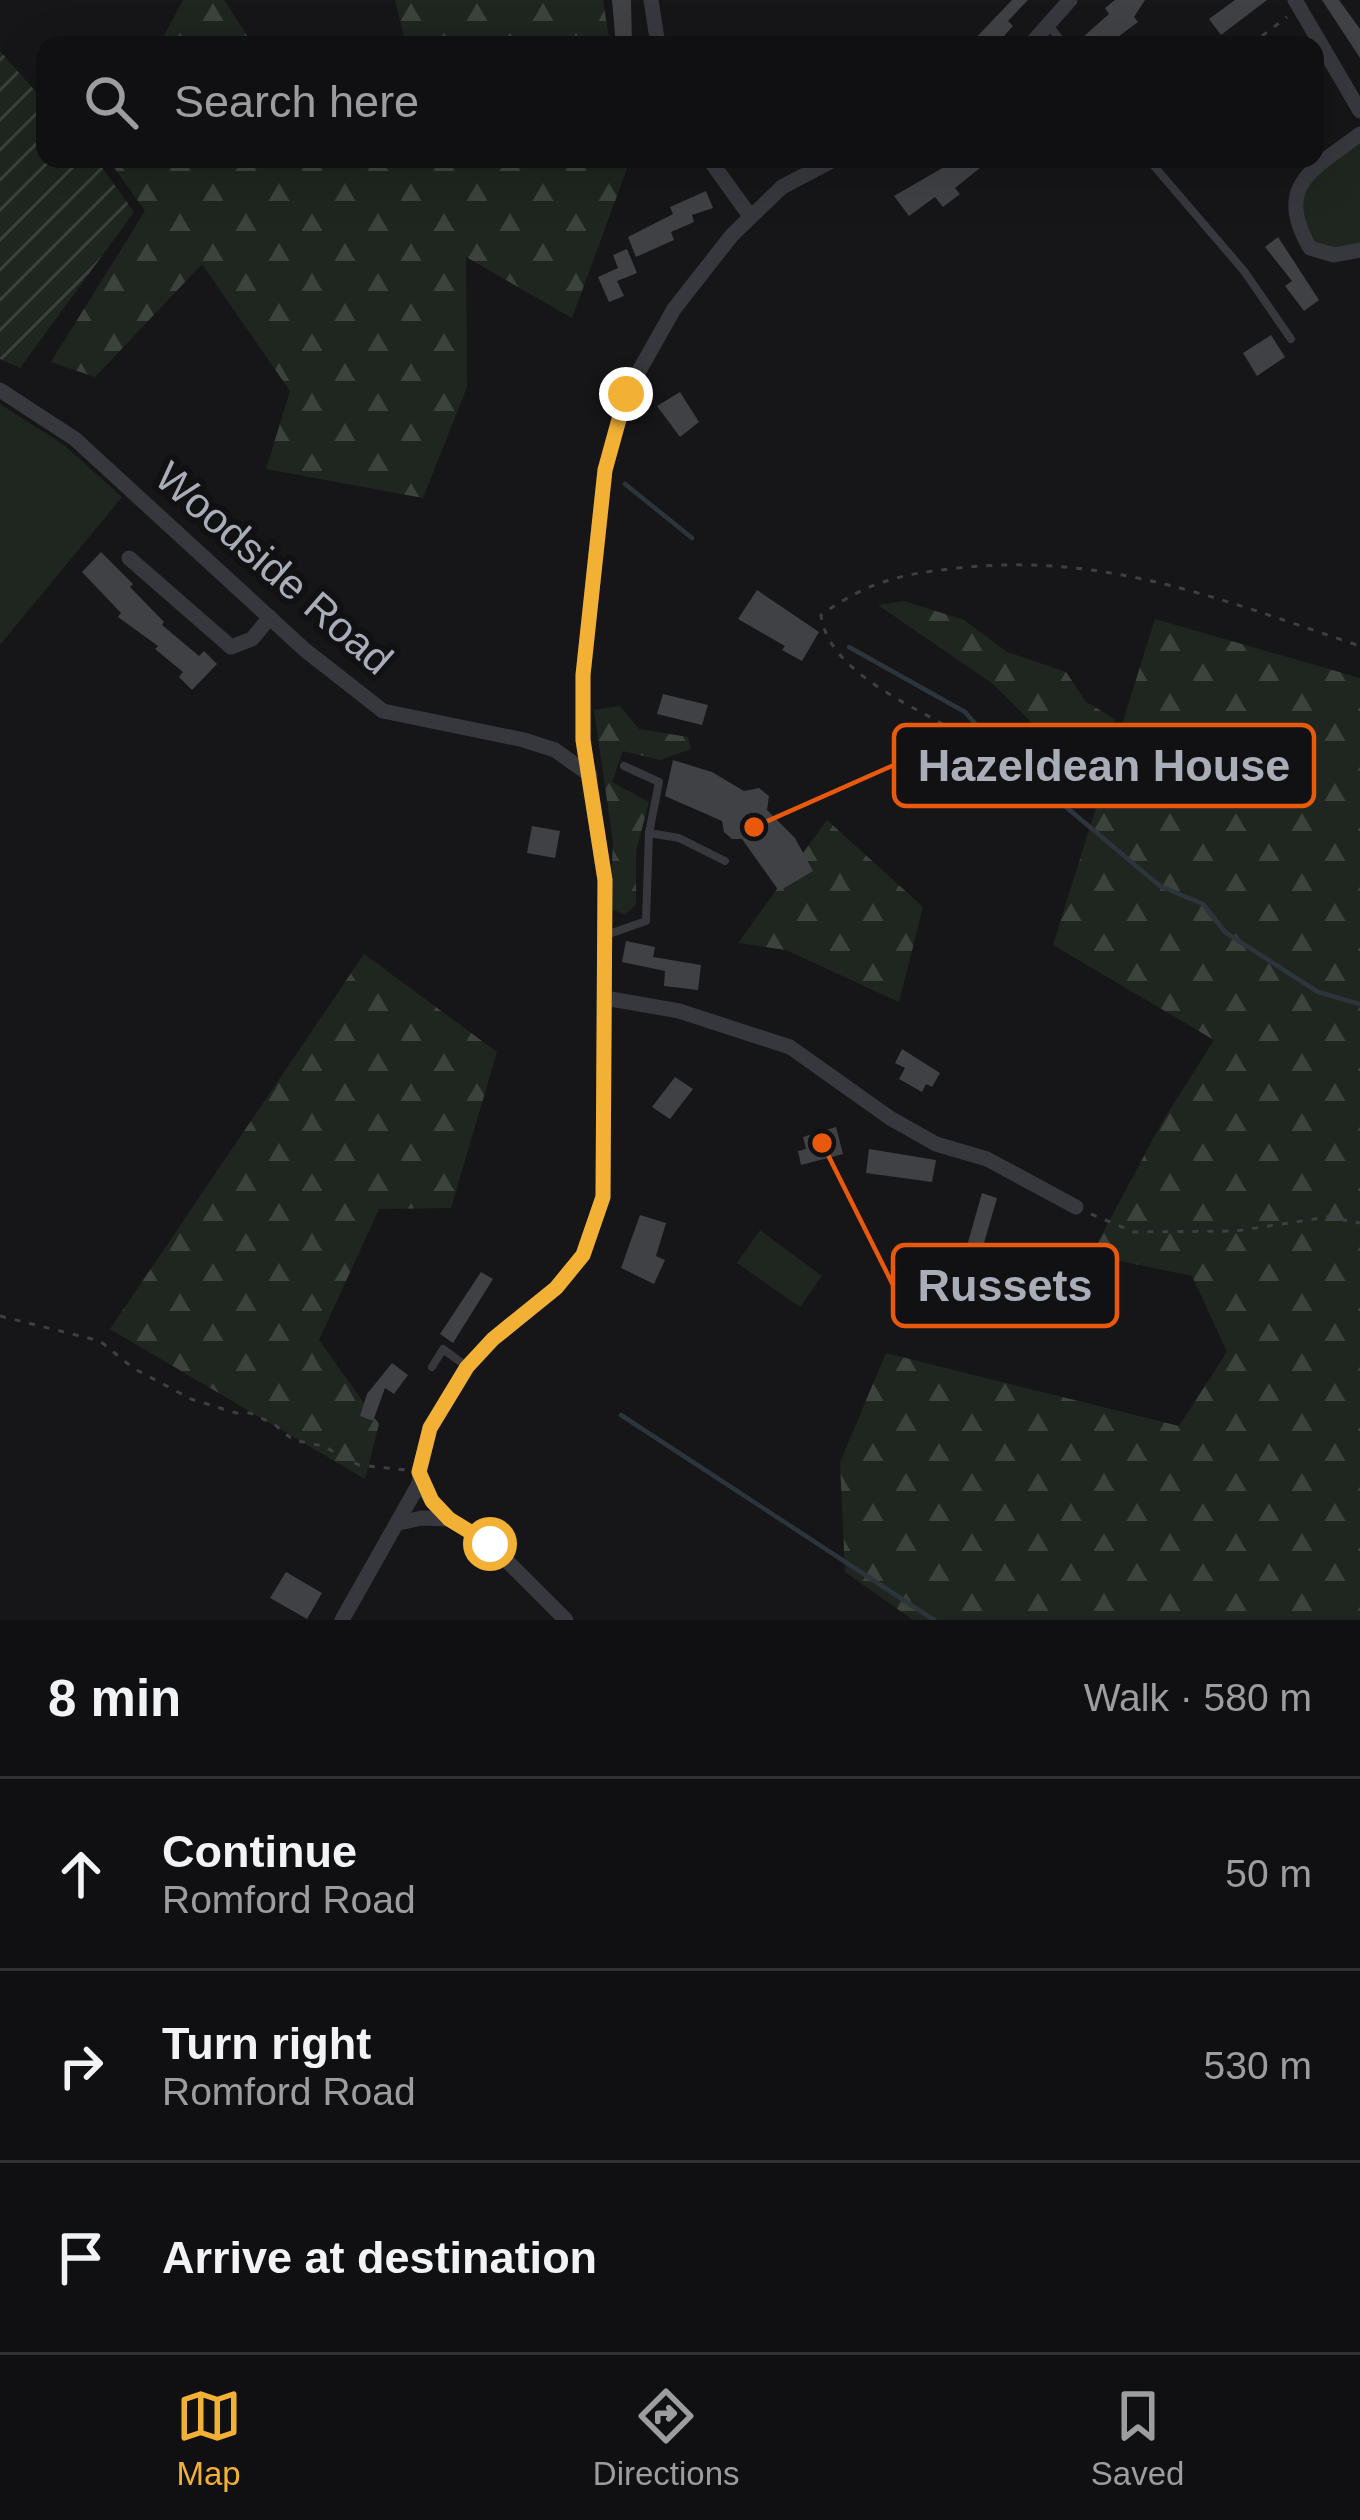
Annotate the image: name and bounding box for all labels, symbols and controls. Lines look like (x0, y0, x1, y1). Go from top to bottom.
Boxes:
search box (36, 36, 1324, 168)
icon: search (78, 69, 144, 135)
text: Search here (174, 76, 419, 127)
route end (599, 367, 653, 421)
street label: Woodside Road (146, 452, 402, 684)
callout: Hazeldean House (894, 725, 1314, 806)
text: Hazeldean House (918, 740, 1290, 791)
callout: Russets (893, 1245, 1117, 1326)
text: Russets (917, 1260, 1093, 1311)
route start (463, 1517, 517, 1571)
text: 8 min (48, 1670, 181, 1727)
text: Walk · 580 m (1084, 1676, 1312, 1719)
text: Continue (162, 1826, 357, 1877)
icon: ahead (48, 1841, 114, 1907)
text: 50 m (1225, 1852, 1312, 1895)
text: Romford Road (162, 1878, 416, 1921)
text: Turn right (162, 2018, 371, 2069)
icon: right (48, 2033, 114, 2099)
text: 530 m (1204, 2044, 1312, 2087)
text: Romford Road (162, 2070, 416, 2113)
icon: arrive (48, 2225, 114, 2291)
text: Arrive at destination (162, 2232, 597, 2283)
tab: Map (176, 2383, 242, 2493)
tab: Directions (593, 2383, 740, 2493)
tab: Saved (1091, 2383, 1184, 2493)

